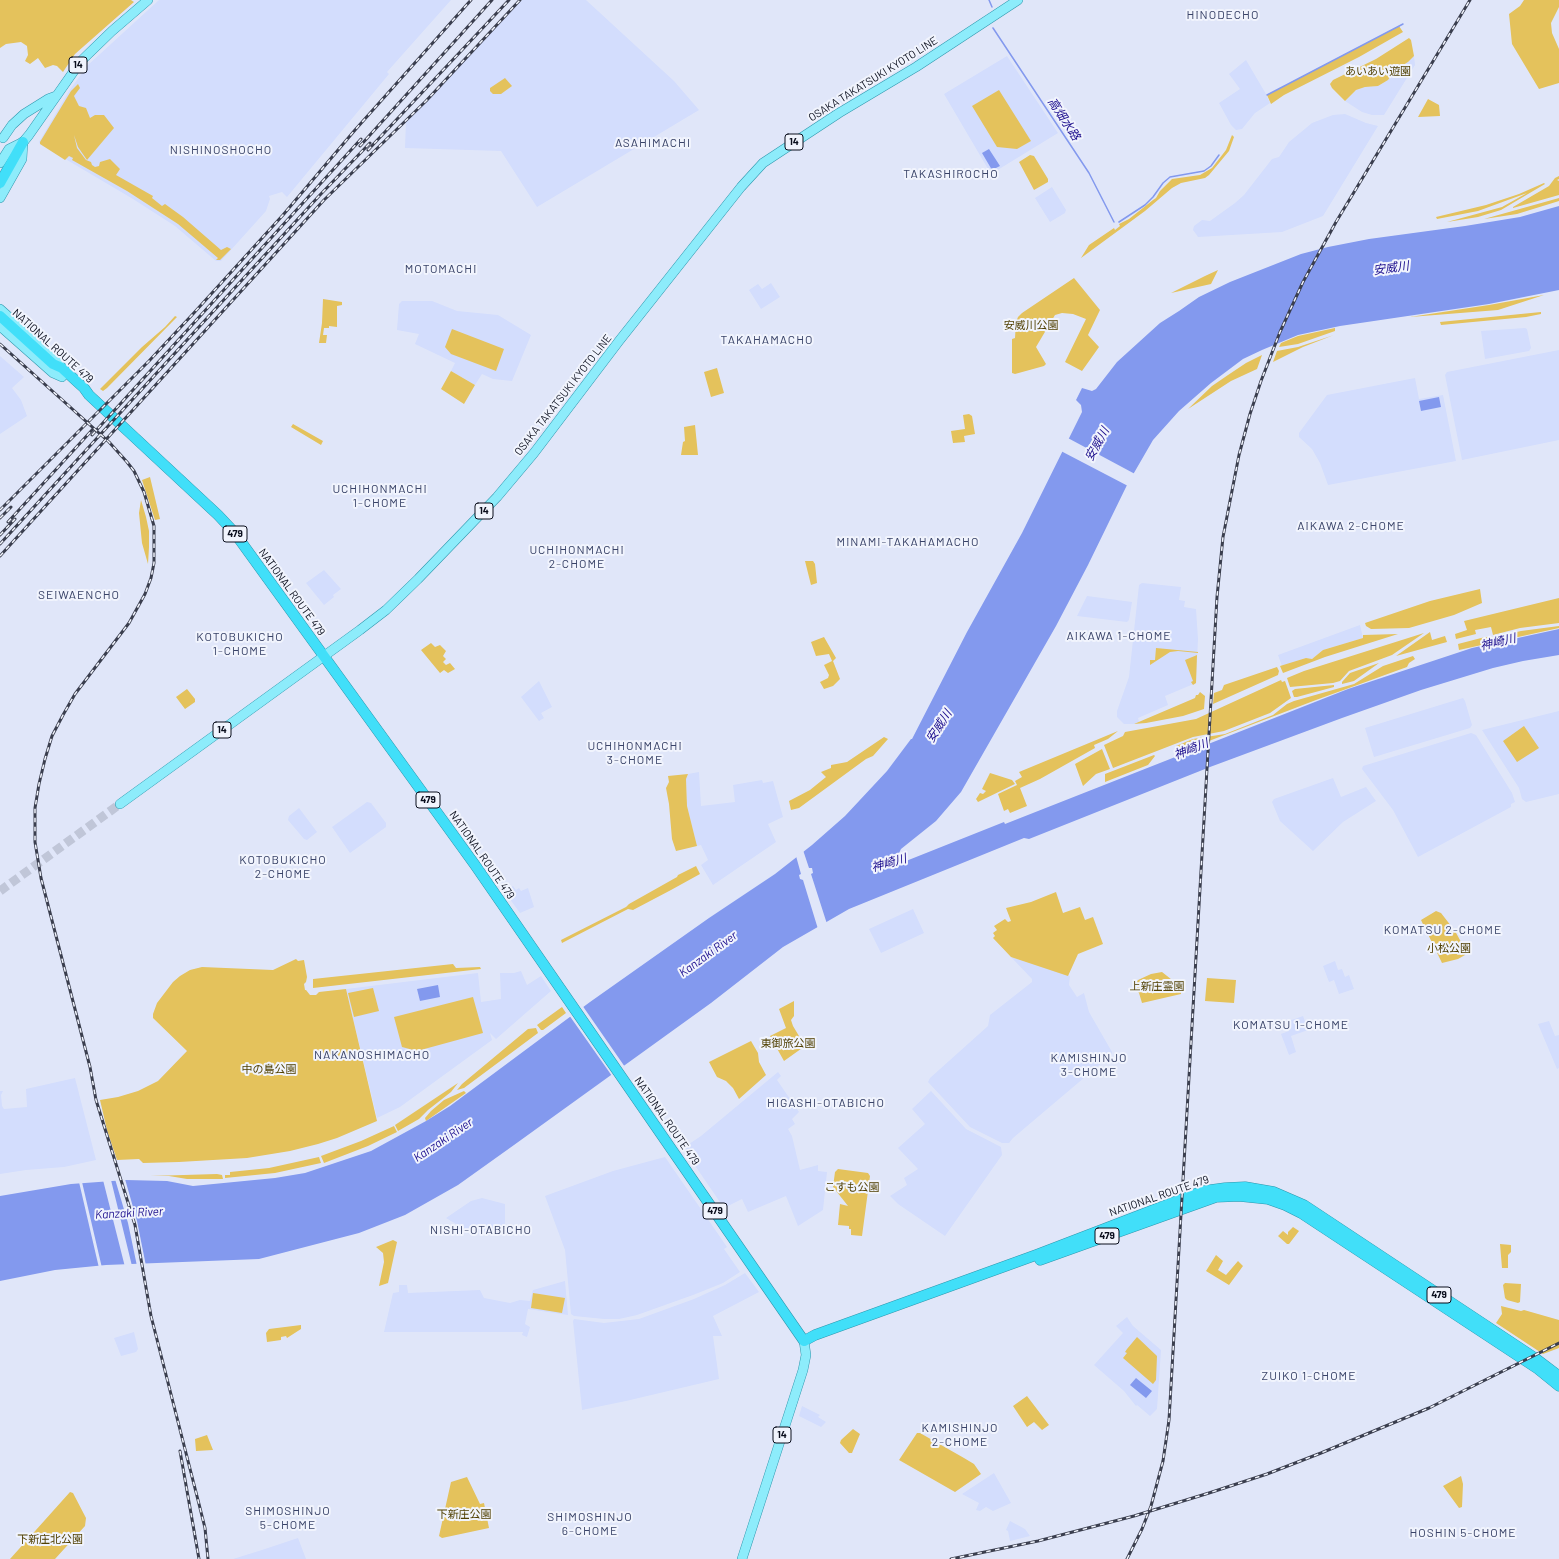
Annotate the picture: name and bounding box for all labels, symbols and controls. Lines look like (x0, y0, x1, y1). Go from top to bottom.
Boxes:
district label: HINODECHO (1187, 8, 1259, 22)
street label: OSAKA TAKATSUKI KYOTO LINE (806, 34, 940, 124)
road number: 14 (69, 57, 87, 73)
park label: あいあい遊園 (1345, 64, 1411, 78)
water label: 高畑水路 (1045, 95, 1083, 143)
road number: 14 (785, 134, 803, 150)
district label: ASAHIMACHI (615, 136, 691, 150)
district label: NISHINOSHOCHO (170, 143, 272, 157)
district label: TAKASHIROCHO (903, 167, 999, 181)
water label: 安威川 (1372, 258, 1410, 278)
district label: MOTOMACHI (405, 262, 477, 276)
street label: NATIONAL ROUTE 479 (10, 306, 96, 386)
park label: 安威川公園 (1004, 318, 1058, 332)
street label: OSAKA TAKATSUKI KYOTO LINE (512, 332, 614, 458)
district label: TAKAHAMACHO (721, 333, 813, 347)
water label: 安威川 (1082, 425, 1112, 463)
district label: UCHIHONMACHI 1-CHOME (332, 482, 428, 510)
road number: 14 (475, 503, 493, 519)
district label: AIKAWA 2-CHOME (1297, 519, 1405, 533)
road number: 479 (223, 526, 247, 542)
district label: MINAMI-TAKAHAMACHO (837, 535, 979, 549)
district label: UCHIHONMACHI 2-CHOME (529, 543, 625, 571)
street label: NATIONAL ROUTE 479 (256, 546, 328, 638)
district label: SEIWAENCHO (38, 588, 120, 602)
district label: AIKAWA 1-CHOME (1066, 629, 1172, 643)
district label: KOTOBUKICHO 1-CHOME (196, 630, 284, 658)
water label: 神崎川 (1479, 631, 1517, 653)
water label: 安威川 (923, 707, 955, 745)
road number: 14 (213, 722, 231, 738)
water label: 神崎川 (1172, 736, 1210, 762)
district label: UCHIHONMACHI 3-CHOME (587, 739, 683, 767)
road number: 479 (416, 792, 440, 808)
street label: NATIONAL ROUTE 479 (447, 808, 517, 902)
water label: 神崎川 (870, 851, 908, 875)
district label: KOTOBUKICHO 2-CHOME (239, 853, 327, 881)
district label: KOMATSU 2-CHOME (1384, 923, 1502, 937)
water label: Kanzaki River (676, 928, 740, 980)
park label: 小松公園 (1427, 941, 1471, 955)
park label: 上新庄霊園 (1130, 979, 1184, 993)
district label: KOMATSU 1-CHOME (1233, 1018, 1349, 1032)
park label: 東御旅公園 (761, 1036, 815, 1050)
district label: NAKANOSHIMACHO (314, 1048, 430, 1062)
district label: KAMISHINJO 3-CHOME (1051, 1051, 1127, 1079)
park label: 中の島公園 (242, 1062, 296, 1076)
street label: NATIONAL ROUTE 479 (632, 1074, 702, 1168)
district label: HIGASHI-OTABICHO (767, 1096, 885, 1110)
water label: Kanzaki River (411, 1115, 475, 1165)
street label: NATIONAL ROUTE 479 (1107, 1173, 1211, 1219)
park label: こすも公園 (825, 1180, 879, 1194)
road number: 479 (703, 1203, 727, 1219)
water label: Kanzaki River (95, 1204, 163, 1222)
district label: NISHI-OTABICHO (430, 1223, 532, 1237)
road number: 479 (1095, 1228, 1119, 1244)
road number: 479 (1427, 1287, 1451, 1303)
district label: ZUIKO 1-CHOME (1262, 1369, 1356, 1383)
district label: KAMISHINJO 2-CHOME (922, 1421, 998, 1449)
road number: 14 (773, 1427, 791, 1443)
district label: SHIMOSHINJO 5-CHOME (245, 1504, 331, 1532)
park label: 下新庄公園 (437, 1507, 491, 1521)
district label: SHIMOSHINJO 6-CHOME (547, 1510, 633, 1538)
district label: HOSHIN 5-CHOME (1409, 1526, 1517, 1540)
park label: 下新庄北公園 (17, 1532, 83, 1546)

